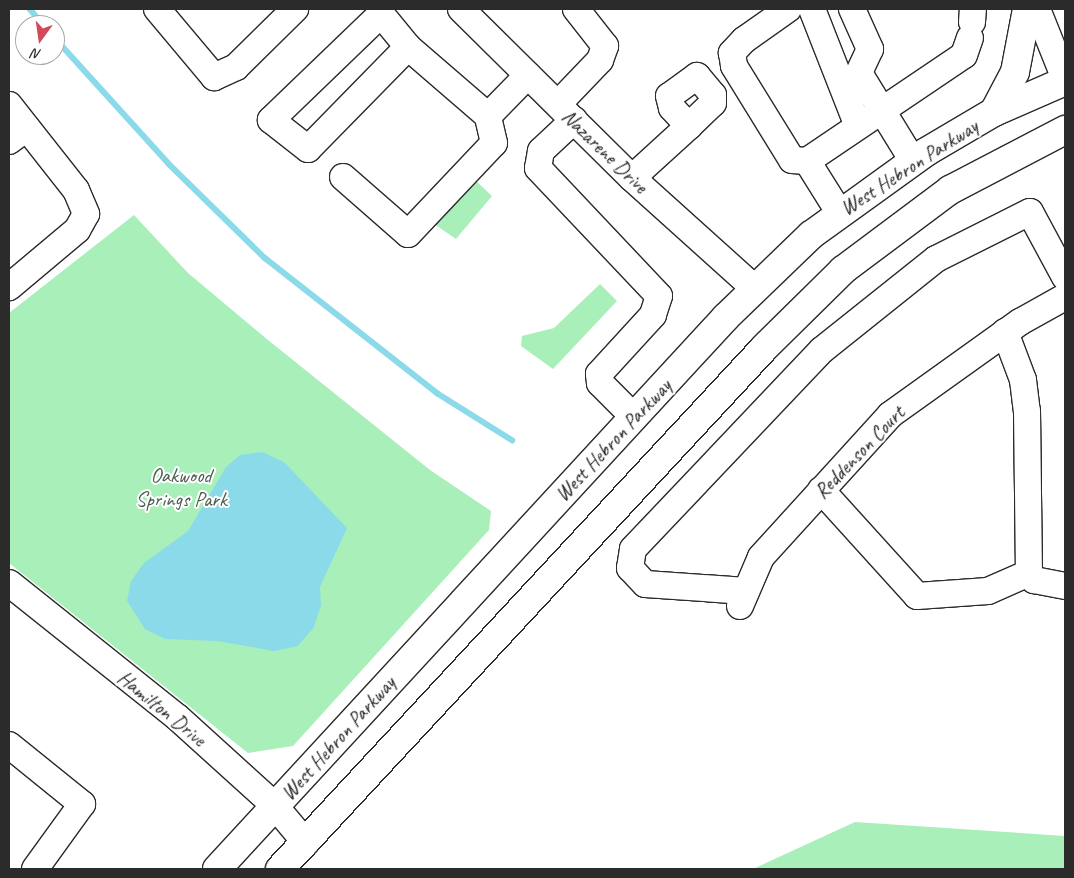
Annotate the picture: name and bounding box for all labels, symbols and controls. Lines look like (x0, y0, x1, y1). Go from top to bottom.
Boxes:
north arrow (15, 15, 65, 65)
text: N (30, 45, 43, 63)
street label: Nazarene Drive (557, 104, 653, 198)
street label: West Hebron Parkway (836, 113, 982, 221)
street label: West Hebron Parkway (550, 373, 676, 507)
street label: Reddenson Court (808, 400, 910, 504)
park label: Oakwood Springs Park (135, 462, 227, 512)
street label: Hamilton Drive (113, 665, 211, 751)
street label: West Hebron Parkway (276, 671, 400, 805)

